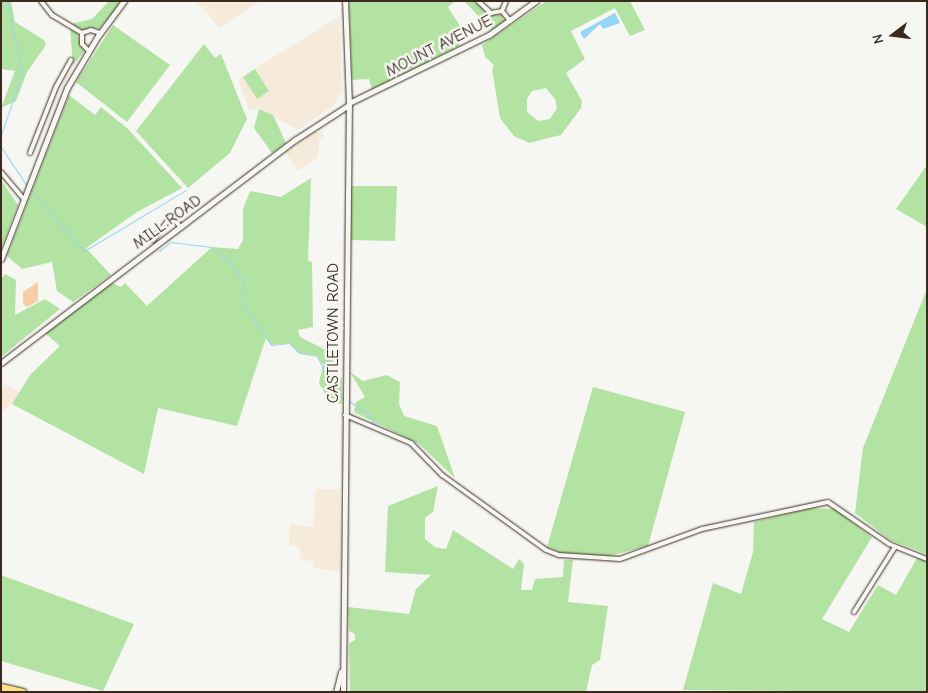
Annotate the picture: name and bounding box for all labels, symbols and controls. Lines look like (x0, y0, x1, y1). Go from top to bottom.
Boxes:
north arrow (868, 10, 918, 60)
street label: MOUNT AVENUE (383, 11, 495, 81)
text: N (869, 32, 887, 46)
street label: MILL ROAD (129, 191, 205, 253)
street label: CASTLETOWN ROAD (323, 263, 343, 403)

